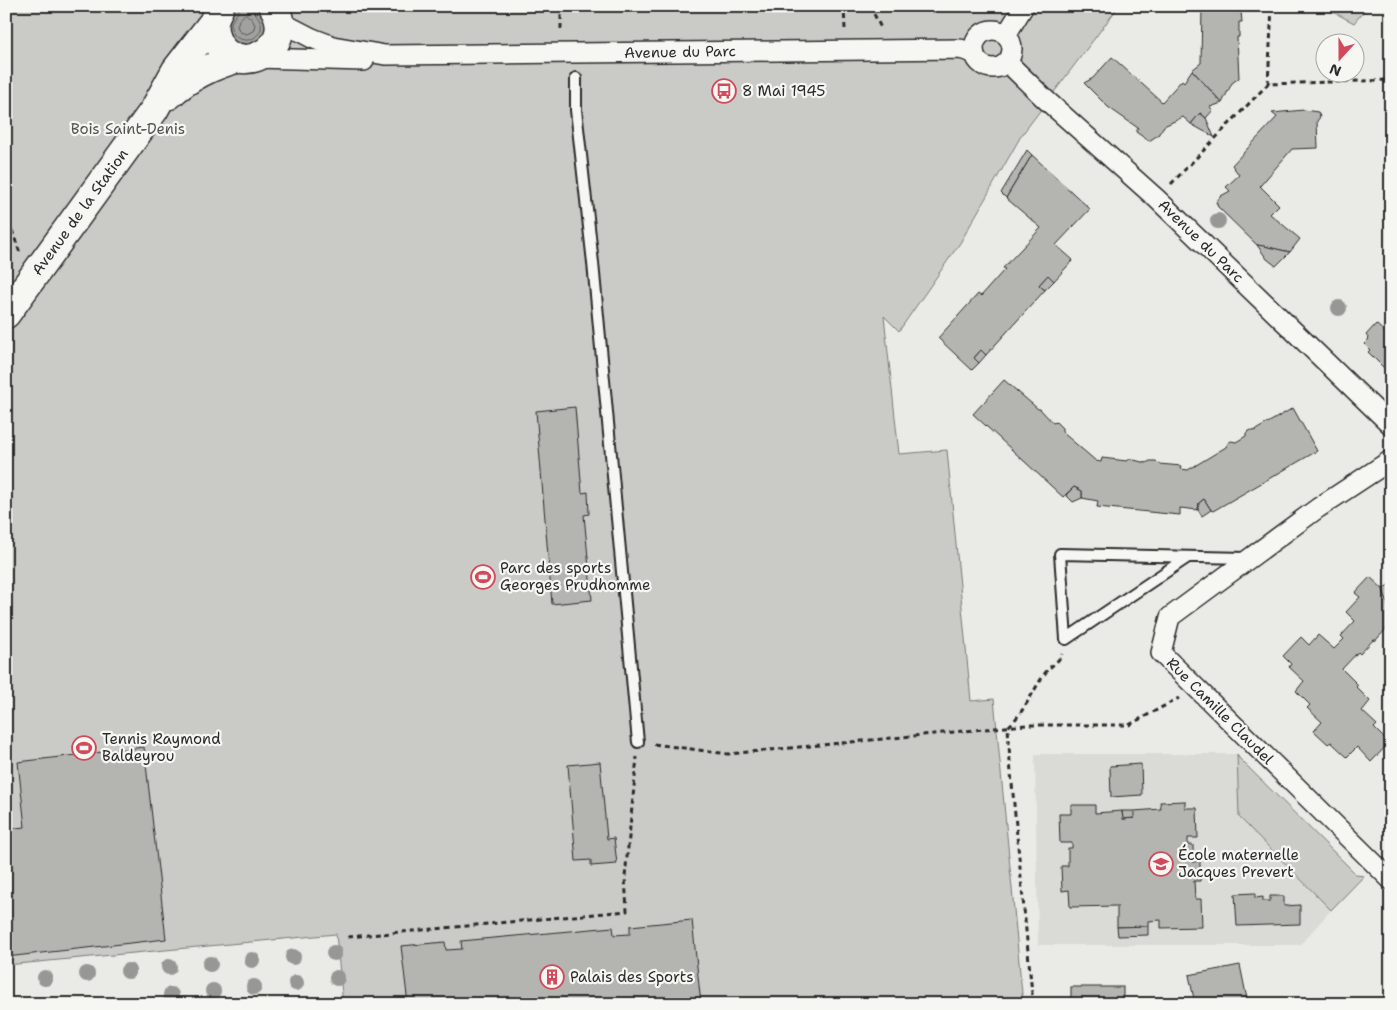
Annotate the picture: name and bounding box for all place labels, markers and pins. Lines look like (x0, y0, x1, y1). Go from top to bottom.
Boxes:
bus stop icon: 8 Mai 1945 (711, 78, 737, 104)
place label: 8 Mai 1945 (742, 81, 825, 101)
place label: Parc des sports Georges Prudhomme (500, 558, 651, 595)
sports icon: Parc des sports Georges Prudhomme (470, 564, 496, 590)
place label: Tennis Raymond Baldeyrou (102, 729, 221, 766)
sports icon: Tennis Raymond Baldeyrou (71, 735, 97, 761)
place label: École maternelle Jacques Prevert (1178, 844, 1299, 882)
school or university icon: École maternelle Jacques Prevert (1148, 851, 1174, 877)
building icon: Palais des Sports (539, 964, 565, 990)
place label: Palais des Sports (570, 967, 694, 987)

